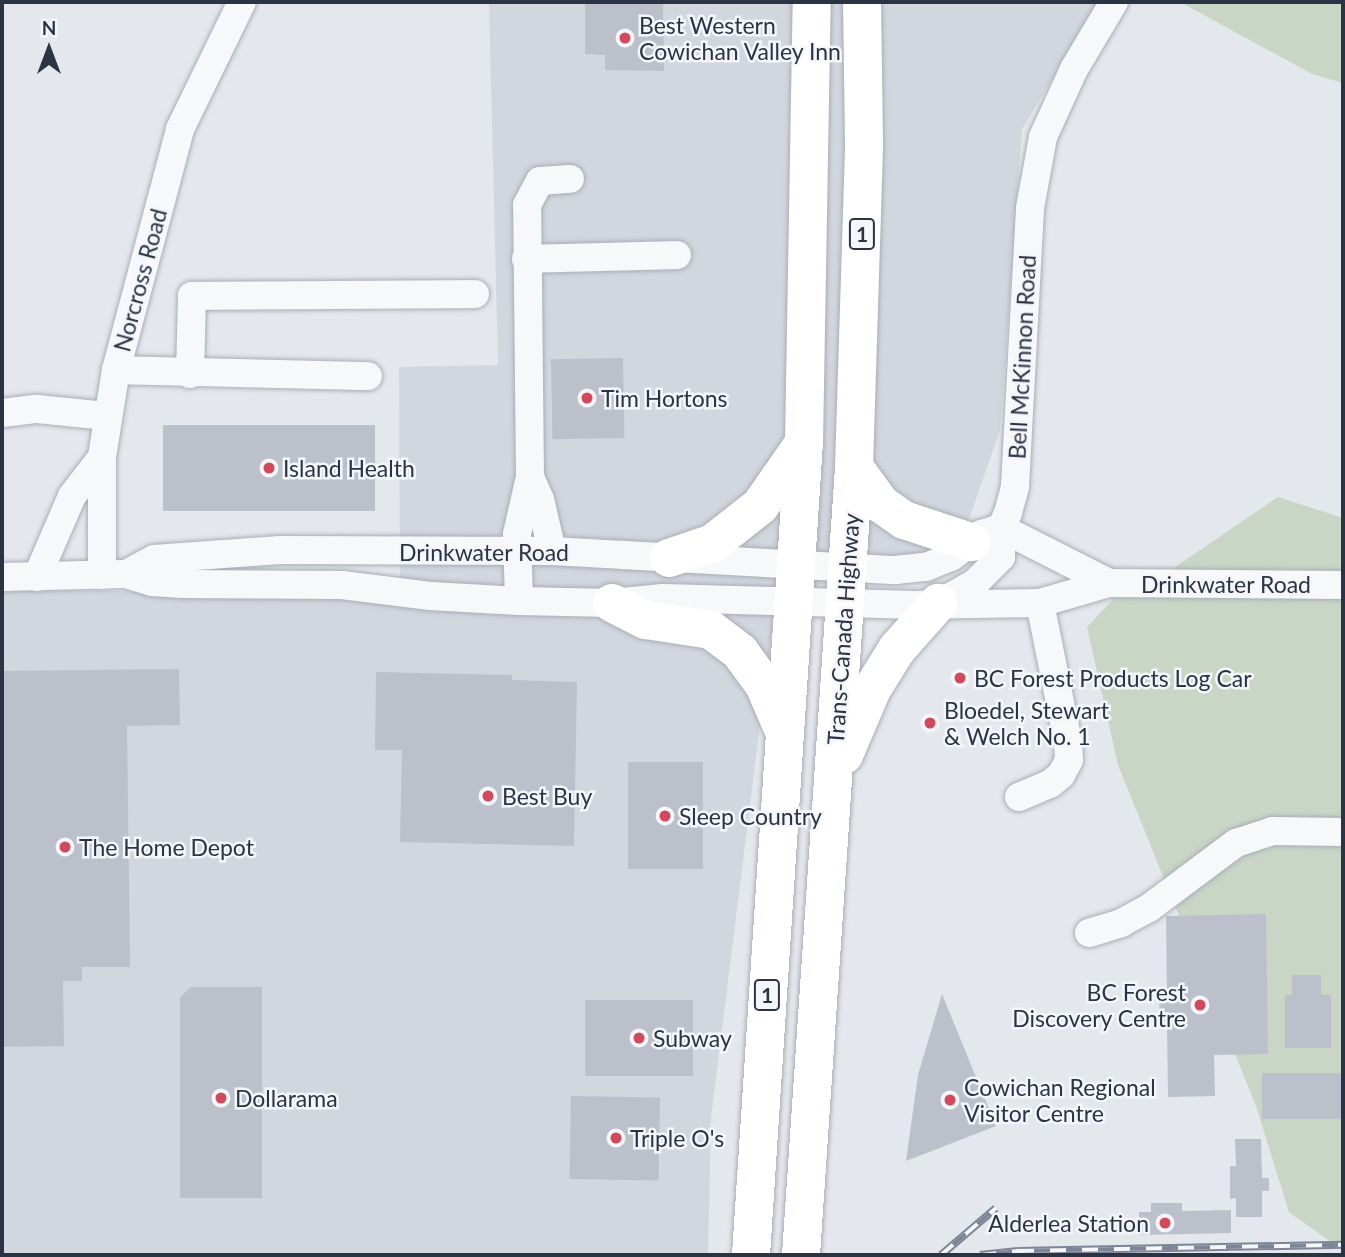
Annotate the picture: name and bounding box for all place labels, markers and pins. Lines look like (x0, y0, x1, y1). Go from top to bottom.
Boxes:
place label: Best Western Cowichan Valley Inn (639, 11, 842, 65)
marker: Best Western Cowichan Valley Inn (617, 30, 633, 46)
place label: Tim Hortons (601, 384, 727, 412)
marker: Tim Hortons (579, 390, 595, 406)
place label: Island Health (283, 454, 415, 482)
marker: Island Health (261, 460, 277, 476)
place label: BC Forest Products Log Car (974, 664, 1252, 692)
marker: BC Forest Products Log Car (952, 670, 968, 686)
place label: Bloedel, Stewart & Welch No. 1 (944, 696, 1109, 750)
marker: Bloedel, Stewart & Welch No. 1 (922, 715, 938, 731)
place label: Best Buy (502, 782, 592, 810)
marker: Best Buy (480, 788, 496, 804)
place label: Sleep Country (679, 802, 822, 830)
marker: Sleep Country (657, 808, 673, 824)
place label: The Home Depot (79, 833, 254, 861)
marker: The Home Depot (57, 839, 73, 855)
place label: BC Forest Discovery Centre (1012, 978, 1186, 1032)
marker: BC Forest Discovery Centre (1192, 997, 1208, 1013)
place label: Subway (653, 1024, 732, 1052)
marker: Subway (631, 1030, 647, 1046)
place label: Cowichan Regional Visitor Centre (964, 1073, 1156, 1127)
place label: Dollarama (235, 1084, 338, 1112)
marker: Dollarama (213, 1090, 229, 1106)
marker: Cowichan Regional Visitor Centre (942, 1092, 958, 1108)
place label: Triple O's (630, 1124, 724, 1152)
marker: Triple O's (608, 1130, 624, 1146)
place label: Alderlea Station (988, 1209, 1149, 1237)
marker: Alderlea Station (1155, 1213, 1175, 1233)

